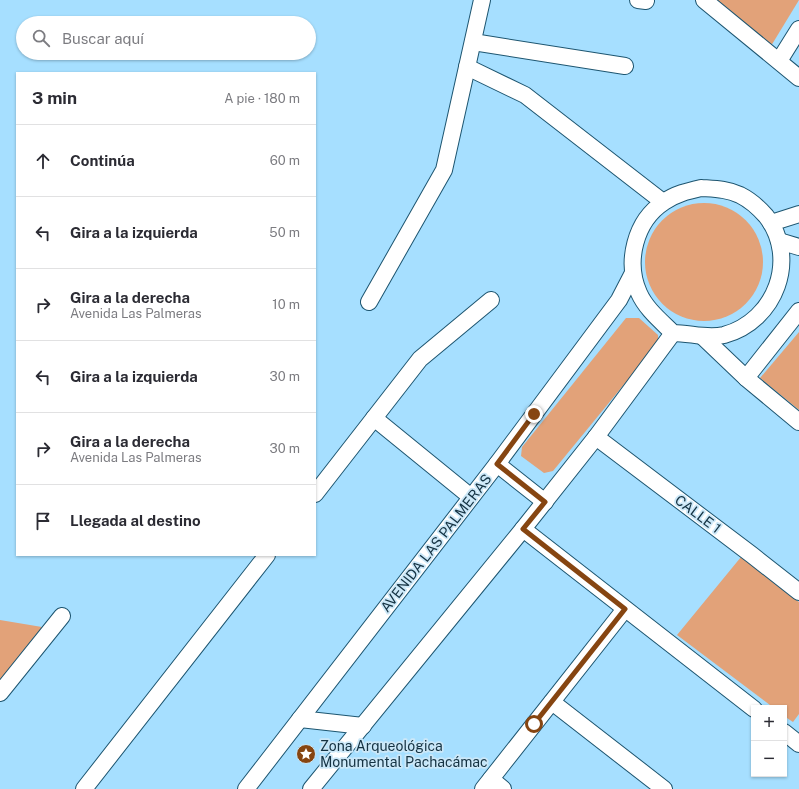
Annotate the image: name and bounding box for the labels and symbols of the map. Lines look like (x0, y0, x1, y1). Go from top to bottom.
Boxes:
route end (525, 405, 543, 423)
street label: AVENIDA LAS PALMERAS (377, 471, 495, 615)
street label: CALLE 1 (672, 492, 724, 536)
route start (525, 715, 543, 733)
place label: Zona Arqueológica Monumental Pachacámac (320, 738, 488, 770)
place icon: Zona Arqueológica Monumental Pachacámac (295, 743, 317, 765)

